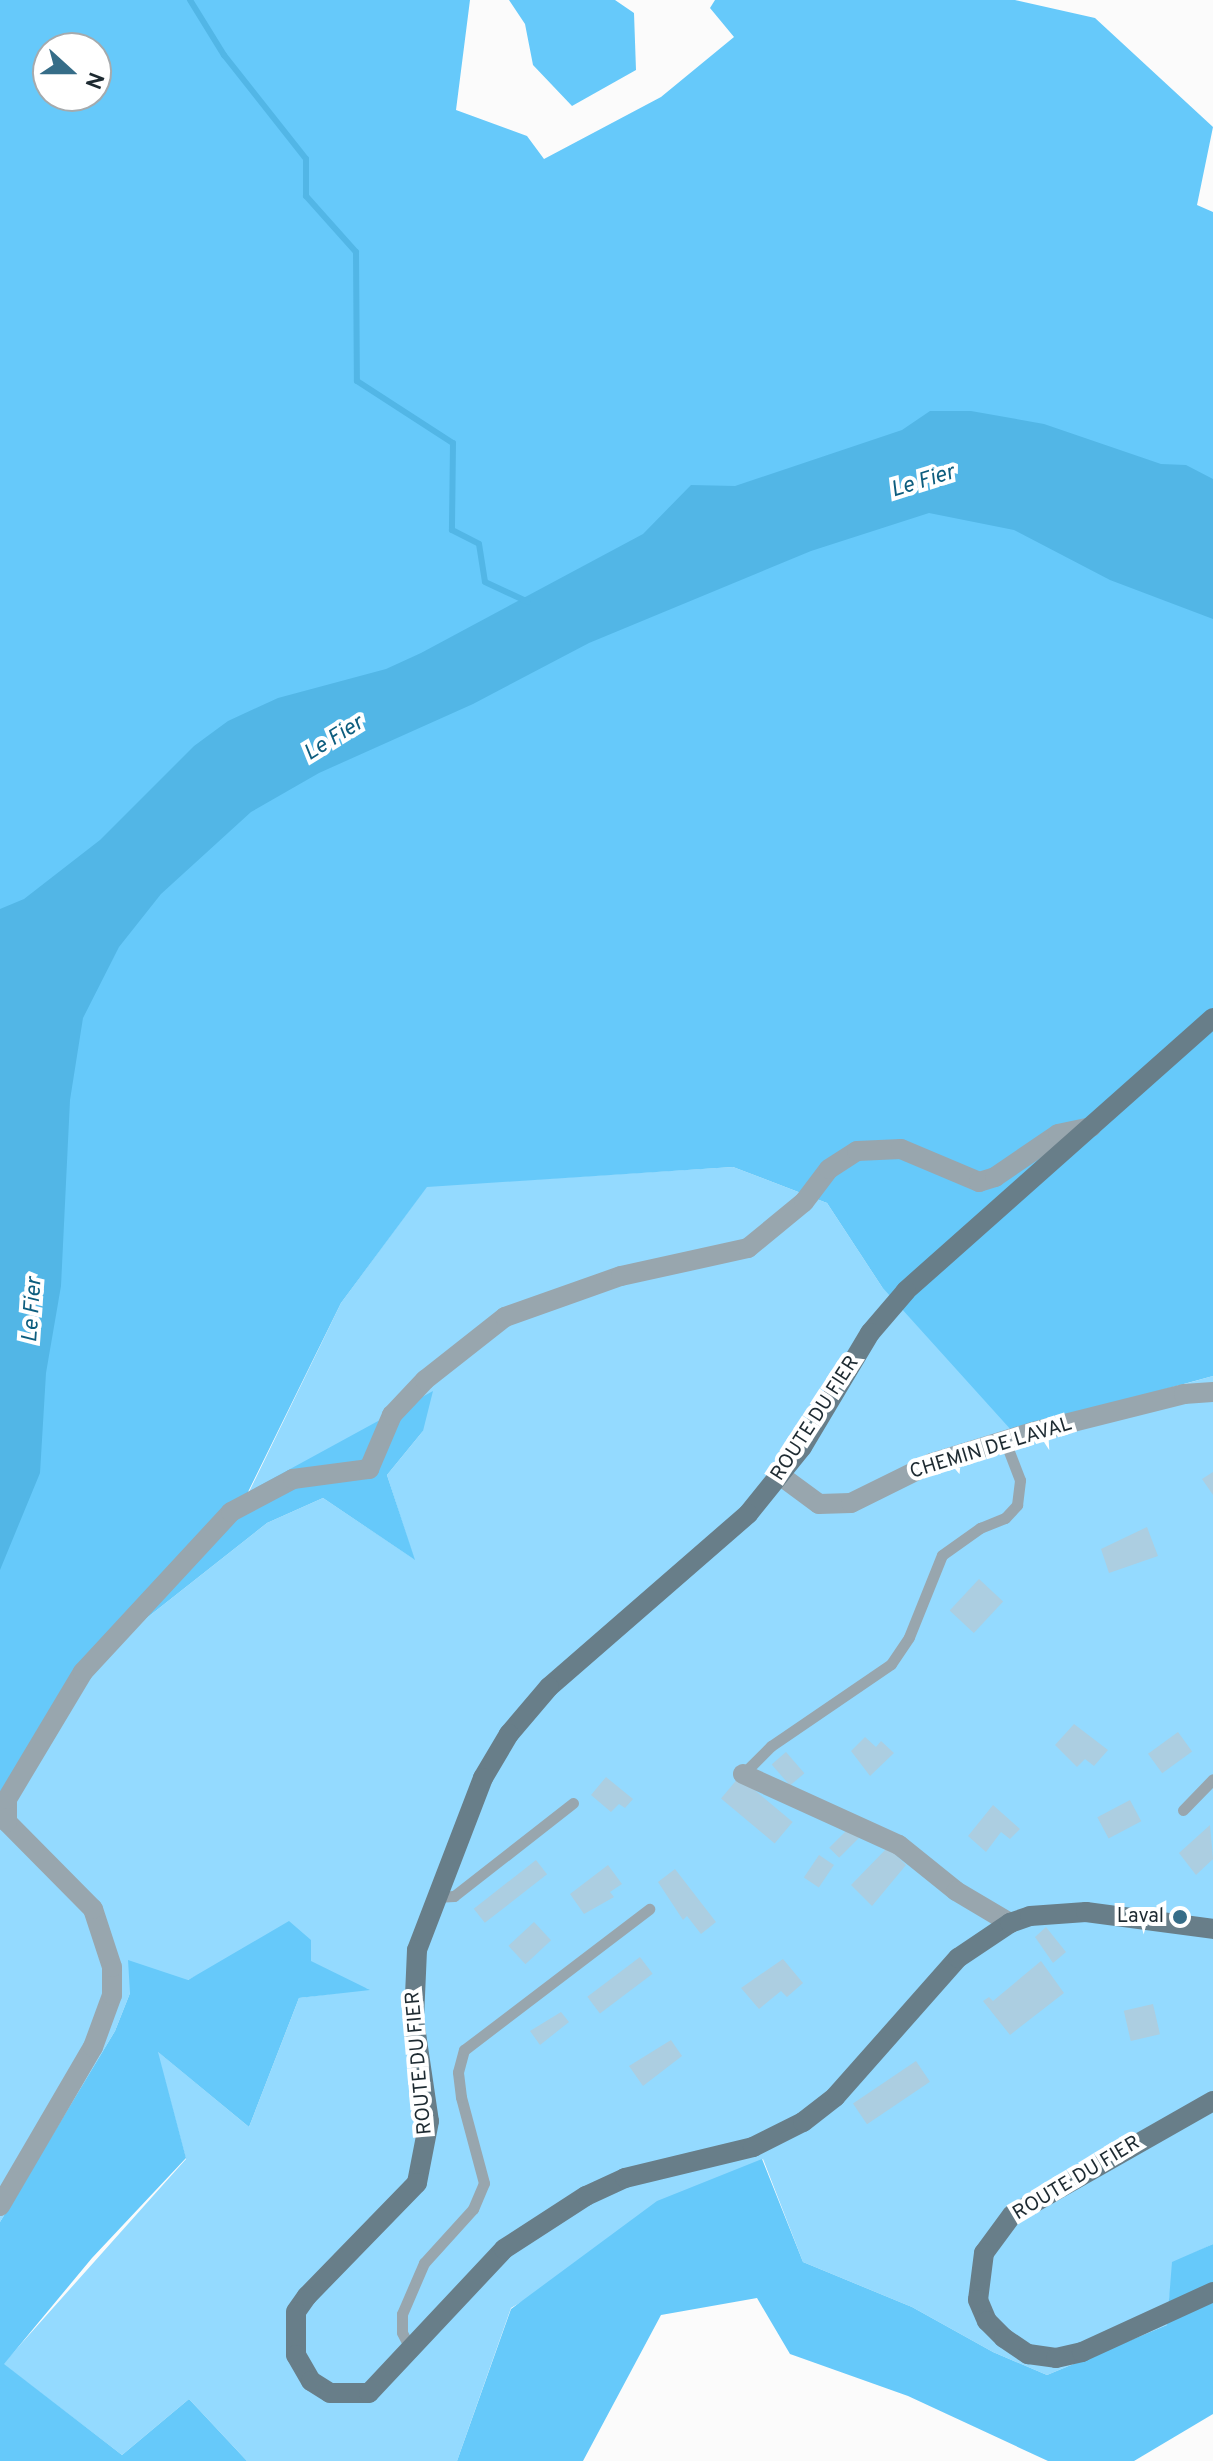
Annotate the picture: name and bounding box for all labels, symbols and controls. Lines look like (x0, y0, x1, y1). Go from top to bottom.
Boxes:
north arrow (32, 32, 112, 112)
text: N (78, 68, 108, 92)
water label: Le Fier (888, 460, 958, 504)
water label: Le Fier (299, 711, 369, 767)
water label: Le Fier (18, 1277, 48, 1343)
street label: ROUTE DU FIER (767, 1352, 865, 1486)
street label: CHEMIN DE LAVAL (907, 1413, 1075, 1485)
place label: Laval (1117, 1905, 1164, 1929)
marker: Laval (1171, 1908, 1189, 1926)
street label: ROUTE DU FIER (402, 1990, 438, 2136)
street label: ROUTE DU FIER (1009, 2132, 1145, 2226)

